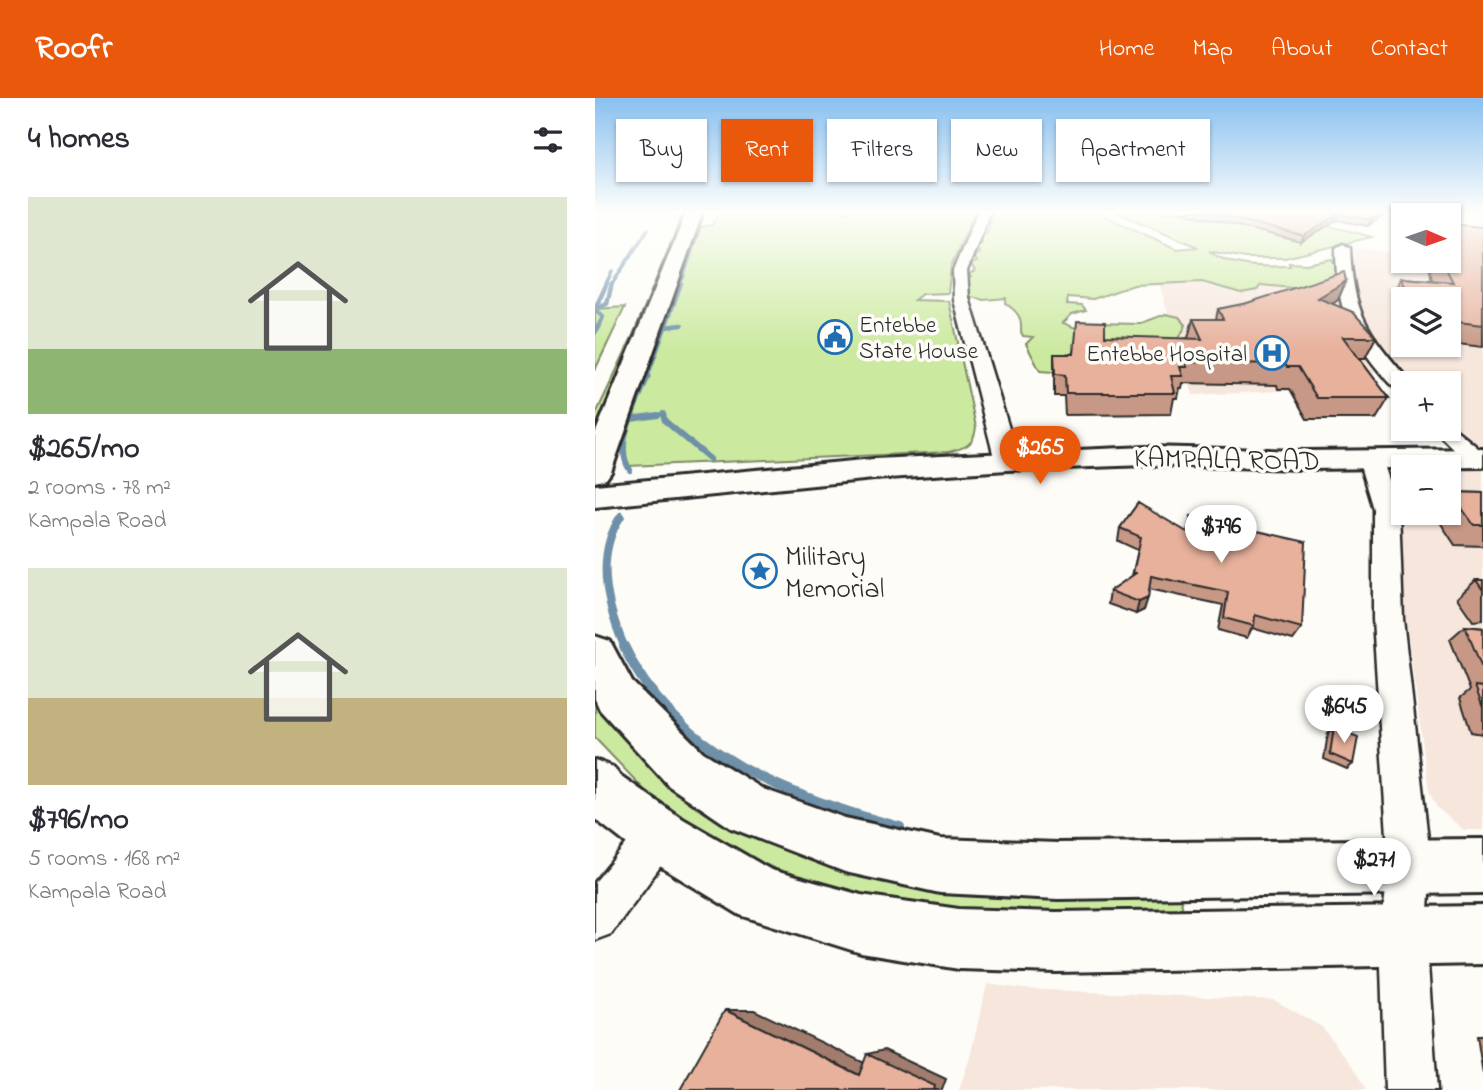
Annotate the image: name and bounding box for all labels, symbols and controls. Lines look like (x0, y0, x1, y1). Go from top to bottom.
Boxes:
text: Roofr (35, 25, 112, 73)
text: Home (1099, 32, 1155, 67)
text: Map (1193, 32, 1233, 67)
text: About (1271, 32, 1333, 67)
text: Contact (1371, 32, 1448, 67)
text: 4 homes (28, 118, 130, 162)
chip: Buy (616, 119, 707, 182)
chip: Rent (721, 119, 813, 182)
chip: Filters (827, 119, 937, 182)
chip: New (951, 119, 1042, 182)
chip: Apartment (1056, 119, 1210, 182)
icon: filters (529, 121, 567, 159)
north arrow (1391, 203, 1461, 273)
map controls (1391, 203, 1461, 525)
icon: home (235, 243, 361, 369)
button: layers (1391, 287, 1461, 357)
place label: Entebbe State House (859, 310, 979, 369)
public building icon: Entebbe State House (816, 318, 854, 356)
hospital icon: Entebbe Hospital (1253, 334, 1291, 372)
place label: Entebbe Hospital (1086, 339, 1247, 372)
button: + (1391, 371, 1461, 441)
pin: $265 (999, 426, 1081, 486)
text: $265/mo (28, 428, 140, 472)
text: $265 (1016, 432, 1064, 465)
street label: KAMPALA ROAD (1134, 439, 1320, 484)
button: − (1391, 455, 1461, 525)
text: 2 rooms · 78 m² (28, 472, 171, 505)
text: Kampala Road (28, 505, 166, 538)
pin: $796 (1180, 505, 1262, 565)
text: $796 (1201, 511, 1241, 544)
place label: Military Memorial (785, 538, 884, 611)
place icon: Military Memorial (741, 552, 779, 590)
icon: home (235, 614, 361, 740)
pin: $645 (1303, 686, 1385, 745)
text: $645 (1321, 691, 1367, 724)
text: $796/mo (28, 799, 129, 843)
pin: $271 (1333, 838, 1415, 898)
text: 5 rooms · 168 m² (28, 843, 180, 876)
text: $271 (1353, 844, 1395, 877)
text: Kampala Road (28, 876, 166, 909)

